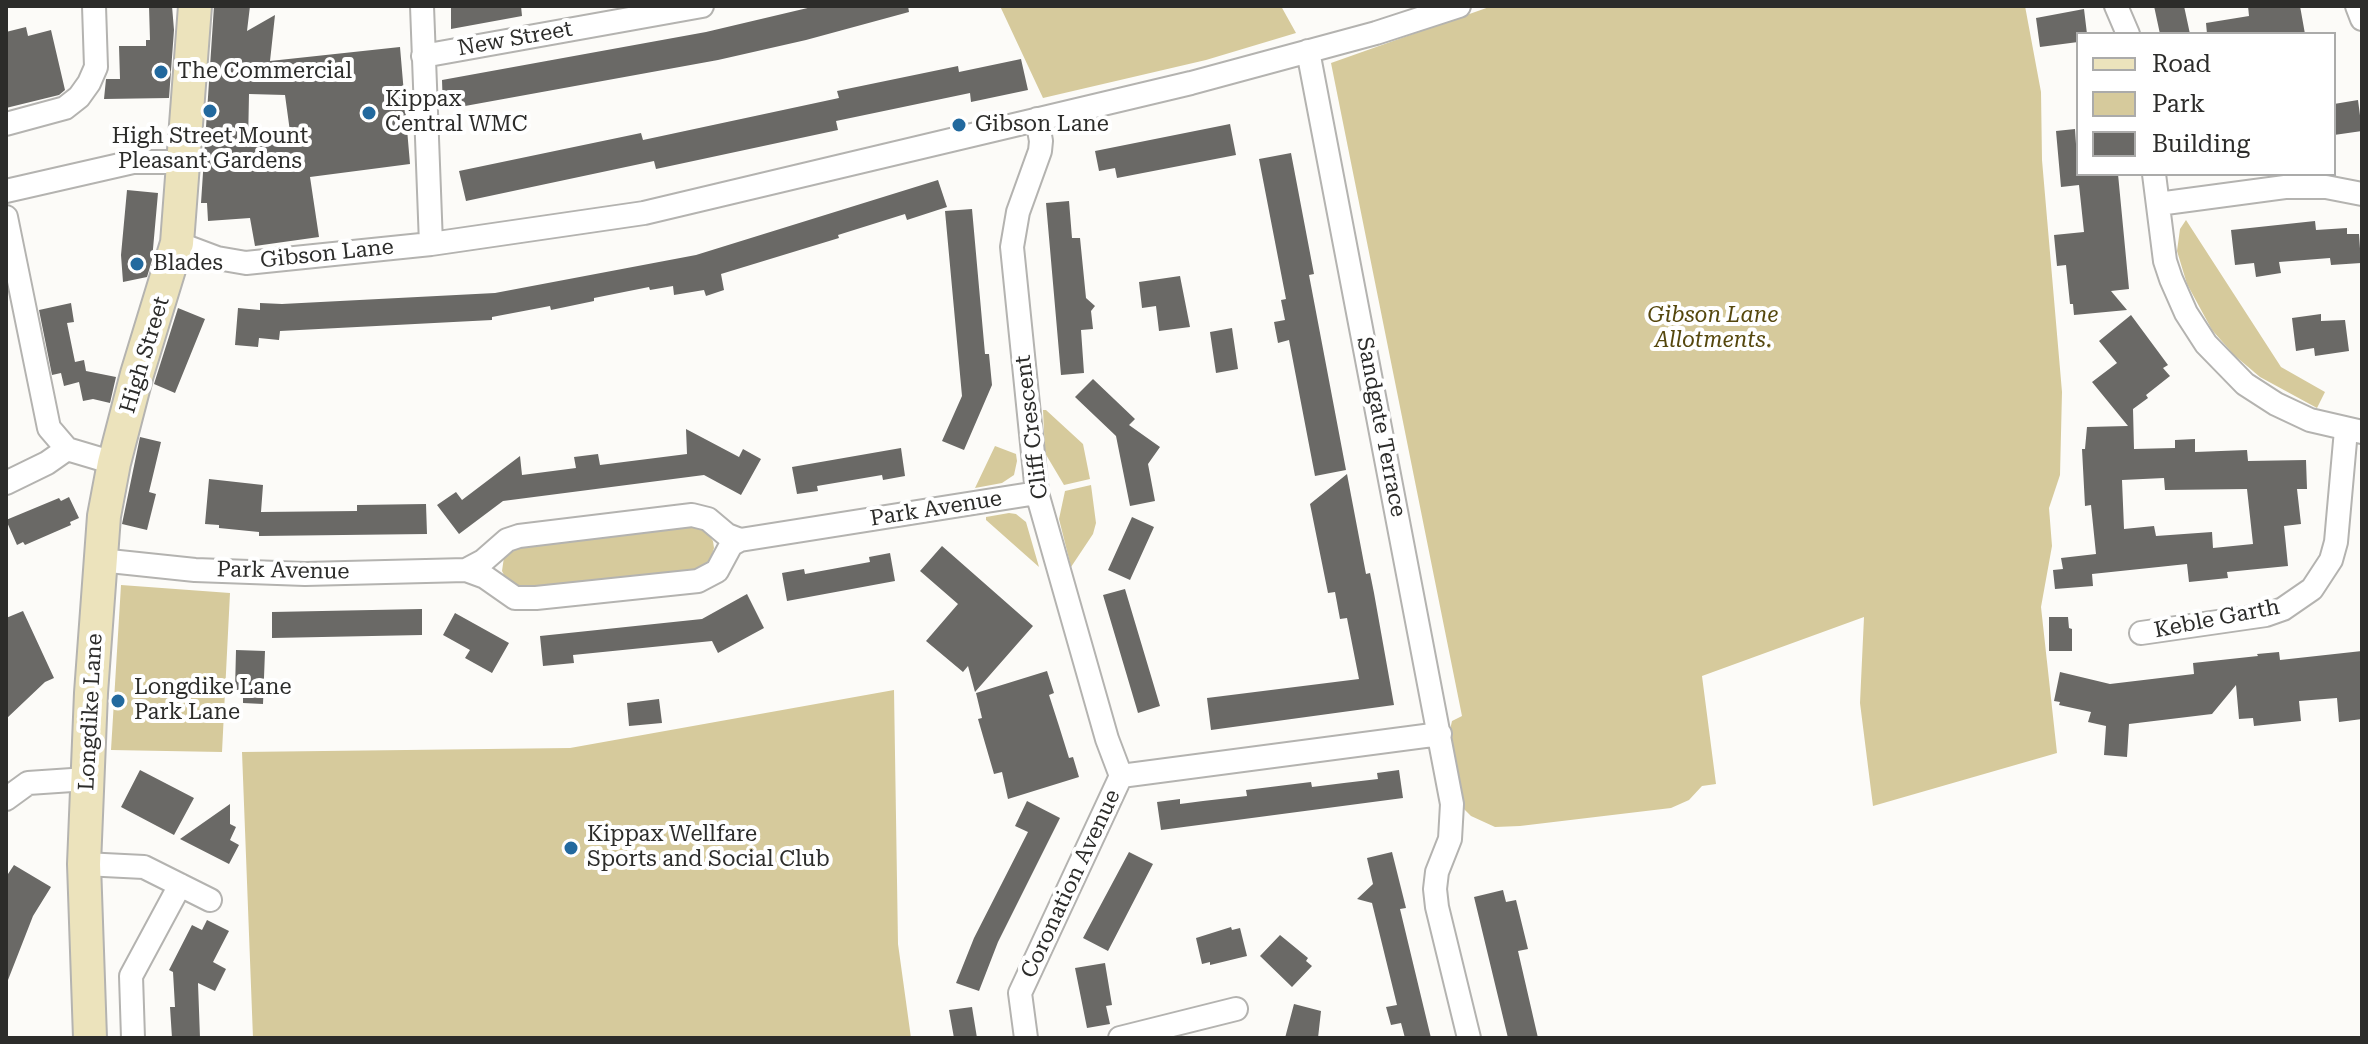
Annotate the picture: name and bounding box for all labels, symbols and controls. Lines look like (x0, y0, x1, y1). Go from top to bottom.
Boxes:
street label: New Street (456, 16, 574, 62)
legend (2076, 32, 2336, 176)
text: Road (2152, 50, 2211, 78)
place label: The Commercial (177, 59, 352, 85)
marker: The Commercial (152, 63, 170, 81)
place label: Kippax Central WMC (385, 87, 527, 138)
text: Park (2152, 90, 2205, 118)
marker: High Street Mount Pleasant Gardens (201, 102, 219, 120)
marker: Kippax Central WMC (360, 104, 378, 122)
place label: Gibson Lane (975, 112, 1109, 138)
marker: Gibson Lane (950, 116, 968, 134)
place label: High Street Mount Pleasant Gardens (112, 124, 308, 176)
text: Building (2152, 130, 2250, 158)
street label: Gibson Lane (259, 234, 395, 274)
place label: Blades (153, 251, 223, 277)
marker: Blades (128, 255, 146, 273)
street label: High Street (115, 293, 175, 417)
park label: Gibson Lane Allotments. (1648, 303, 1778, 354)
street label: Sandgate Terrace (1351, 335, 1411, 519)
street label: Cliff Crescent (1010, 353, 1054, 501)
street label: Park Avenue (868, 486, 1004, 532)
street label: Park Avenue (216, 557, 350, 585)
street label: Keble Garth (2152, 594, 2282, 644)
street label: Longdike Lane (74, 633, 108, 791)
place label: Longdike Lane Park Lane (134, 675, 291, 726)
marker: Longdike Lane Park Lane (109, 692, 127, 710)
street label: Coronation Avenue (1016, 786, 1126, 982)
place label: Kippax Wellfare Sports and Social Club (587, 822, 830, 874)
marker: Kippax Wellfare Sports and Social Club (562, 839, 580, 857)

